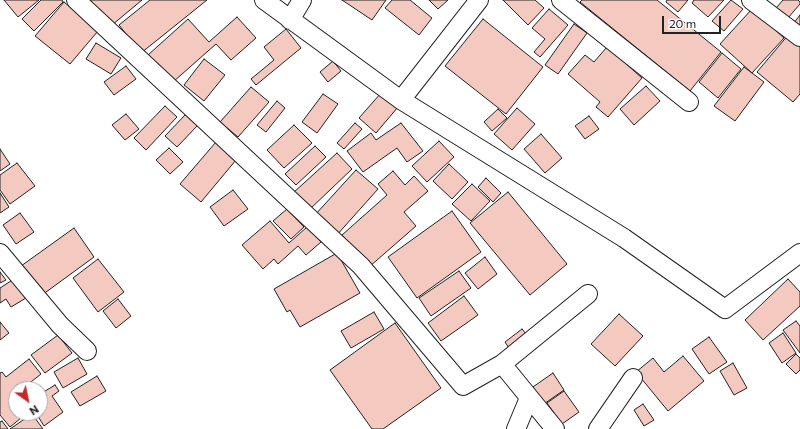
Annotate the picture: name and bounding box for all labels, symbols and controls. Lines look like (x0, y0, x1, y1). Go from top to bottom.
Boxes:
scale bar (664, 8, 723, 34)
text: 20 m (669, 16, 696, 30)
north arrow (8, 381, 48, 421)
text: N (27, 403, 41, 418)

